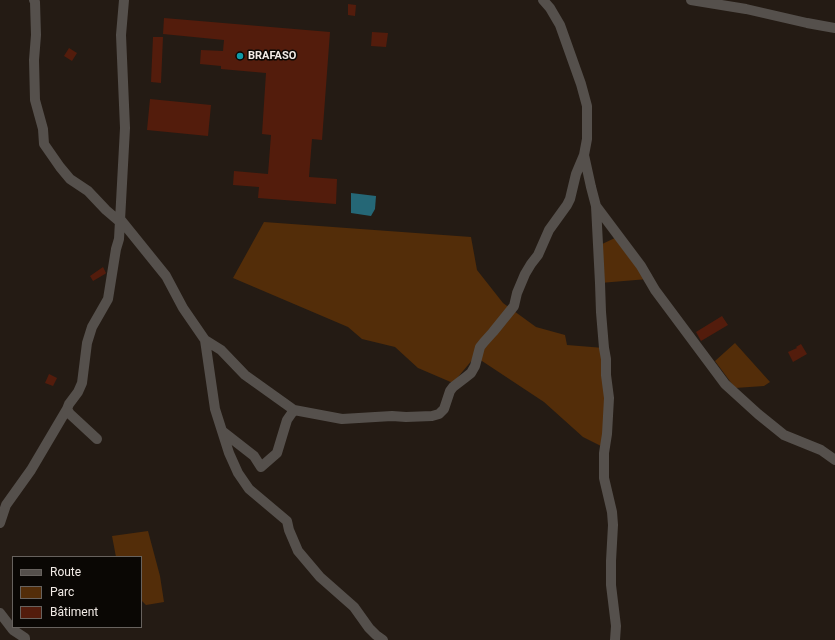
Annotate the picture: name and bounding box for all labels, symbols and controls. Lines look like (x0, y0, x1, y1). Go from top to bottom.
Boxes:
place label: BRAFASO (248, 49, 296, 63)
marker: BRAFASO (235, 51, 245, 61)
legend (12, 556, 142, 628)
text: Route (50, 565, 81, 579)
text: Parc (50, 585, 74, 599)
text: Bâtiment (50, 605, 98, 619)

